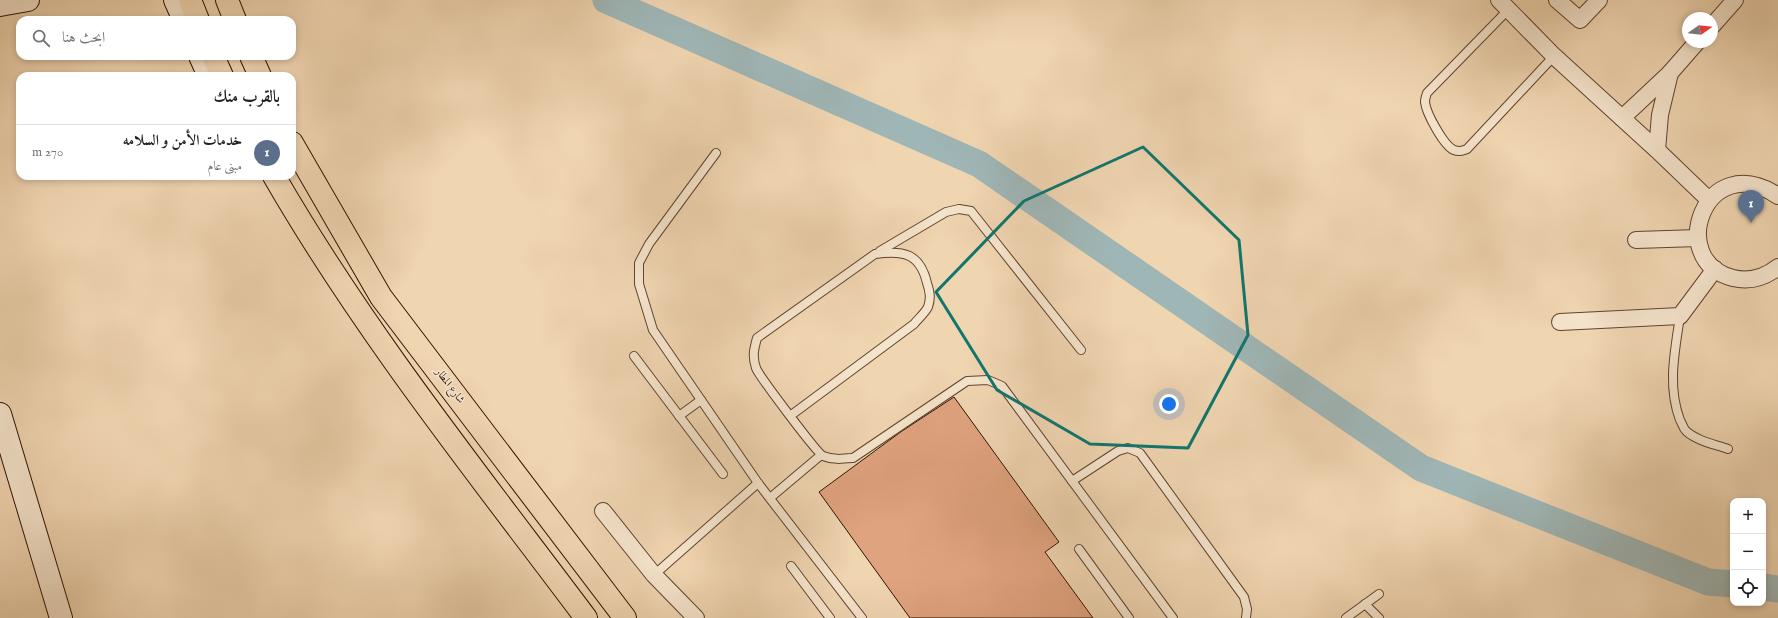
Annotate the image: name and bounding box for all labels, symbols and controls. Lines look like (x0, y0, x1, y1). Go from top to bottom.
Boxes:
north arrow (1682, 12, 1718, 48)
search box (16, 16, 296, 60)
icon: search (30, 27, 52, 49)
text: ابحث هنا (62, 28, 105, 47)
text: بالقرب منك (213, 87, 280, 108)
text: خدمات الأمن و السلامه (123, 131, 242, 150)
text: 270 m (32, 144, 63, 161)
text: 1 (265, 144, 269, 161)
text: مبنى عام (208, 158, 242, 175)
pin: 1 (1738, 190, 1764, 223)
street label: شارع المطار (430, 365, 468, 408)
your location (1159, 394, 1179, 414)
map controls (1730, 498, 1766, 606)
button: + (1730, 498, 1766, 534)
button: − (1730, 534, 1766, 570)
button: locate (1730, 570, 1766, 606)

